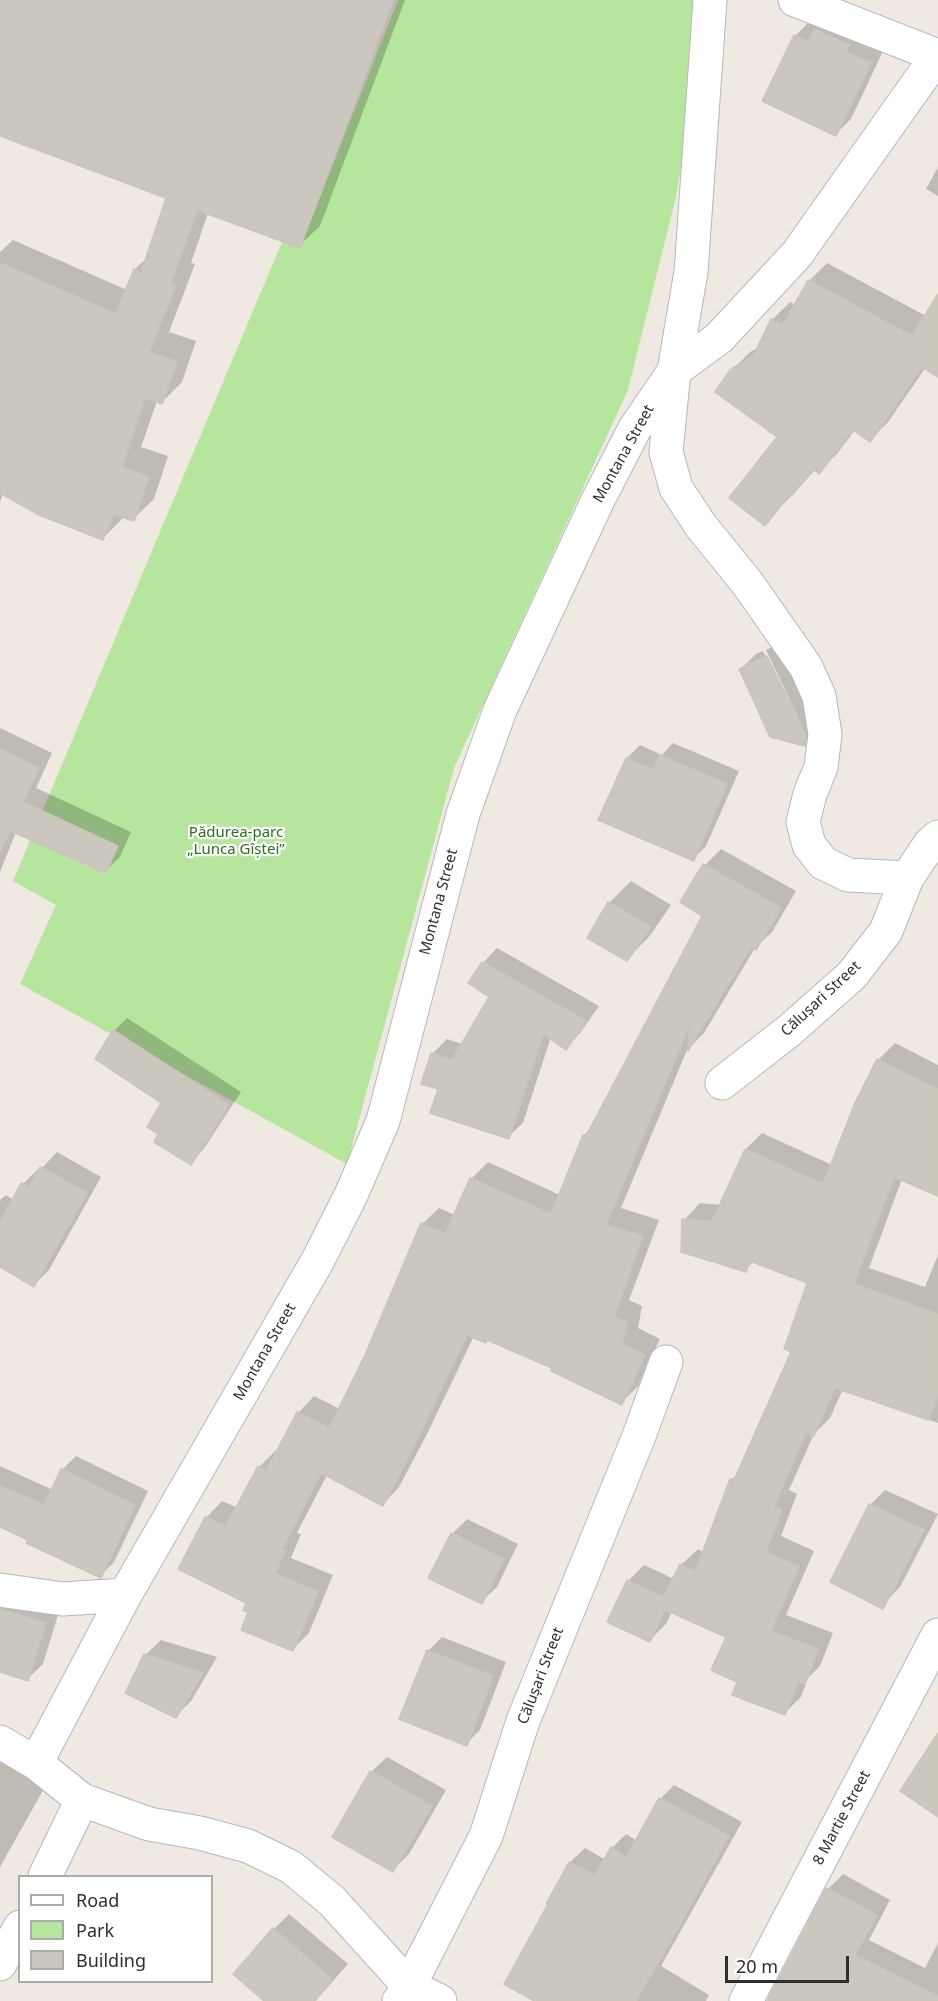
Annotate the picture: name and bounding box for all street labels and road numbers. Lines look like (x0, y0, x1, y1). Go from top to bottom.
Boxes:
street label: Montana Street (590, 402, 658, 506)
street label: Montana Street (416, 847, 462, 957)
street label: Călușari Street (777, 957, 865, 1041)
street label: Montana Street (230, 1300, 300, 1404)
street label: Călușari Street (514, 1625, 568, 1727)
street label: 8 Martie Street (810, 1768, 874, 1868)

